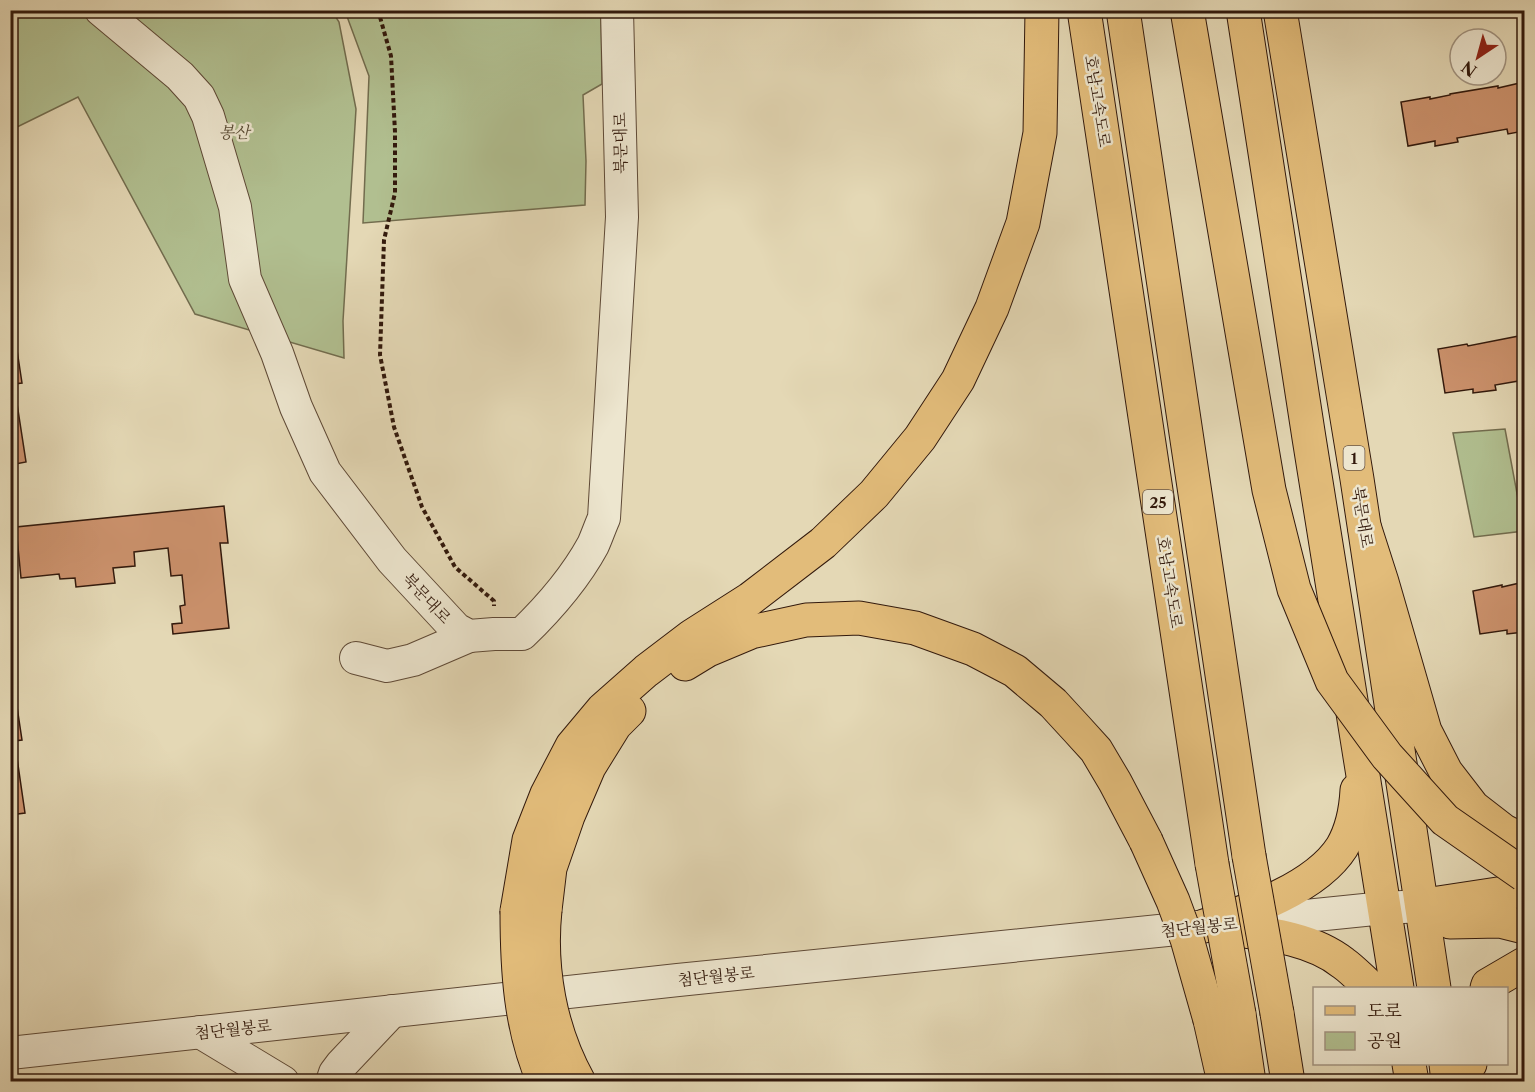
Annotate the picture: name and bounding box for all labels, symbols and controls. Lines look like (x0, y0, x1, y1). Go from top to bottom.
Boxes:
north arrow (1448, 27, 1508, 87)
street label: 호남고속도로 (1081, 54, 1115, 149)
text: N (1458, 57, 1481, 81)
street label: 북문대로 (609, 111, 631, 174)
park label: 봉산 (219, 122, 252, 142)
road number: 1 (1344, 446, 1364, 470)
street label: 북문대로 (1348, 485, 1378, 550)
road number: 25 (1143, 490, 1173, 514)
street label: 호남고속도로 (1153, 535, 1187, 630)
street label: 북문대로 (399, 569, 456, 628)
street label: 첨단월봉로 (1160, 913, 1239, 941)
street label: 첨단월봉로 (677, 962, 756, 990)
legend (1313, 987, 1508, 1065)
text: 도로 (1367, 1000, 1402, 1022)
street label: 첨단월봉로 (194, 1015, 273, 1043)
text: 공원 (1367, 1030, 1402, 1052)

